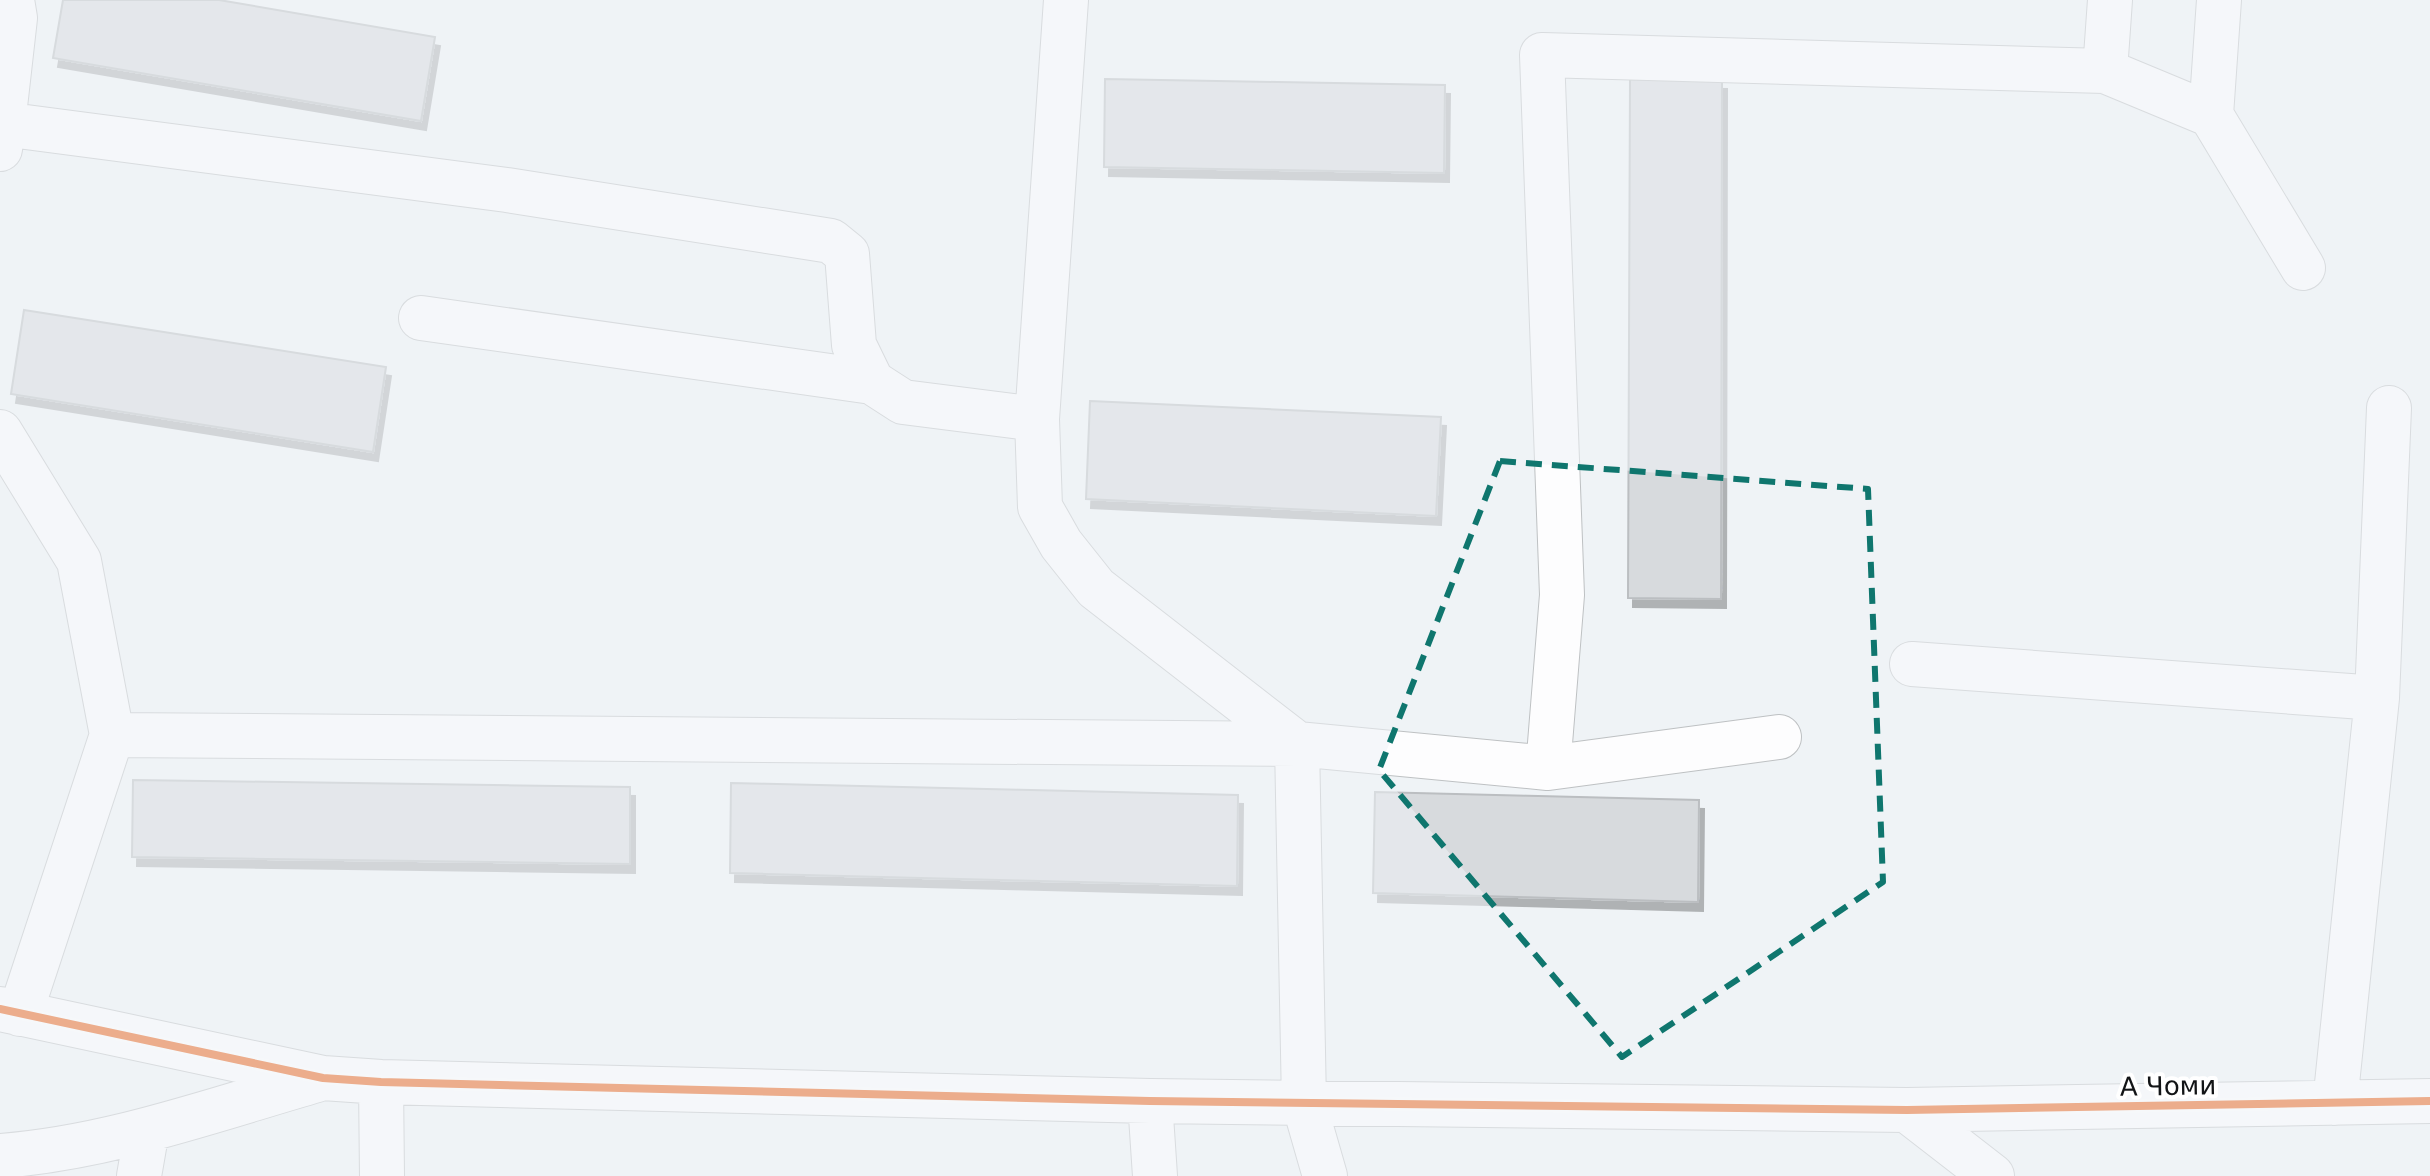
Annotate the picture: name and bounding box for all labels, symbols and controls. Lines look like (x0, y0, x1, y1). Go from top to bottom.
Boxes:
street label: А Чоми (2120, 1070, 2216, 1102)

